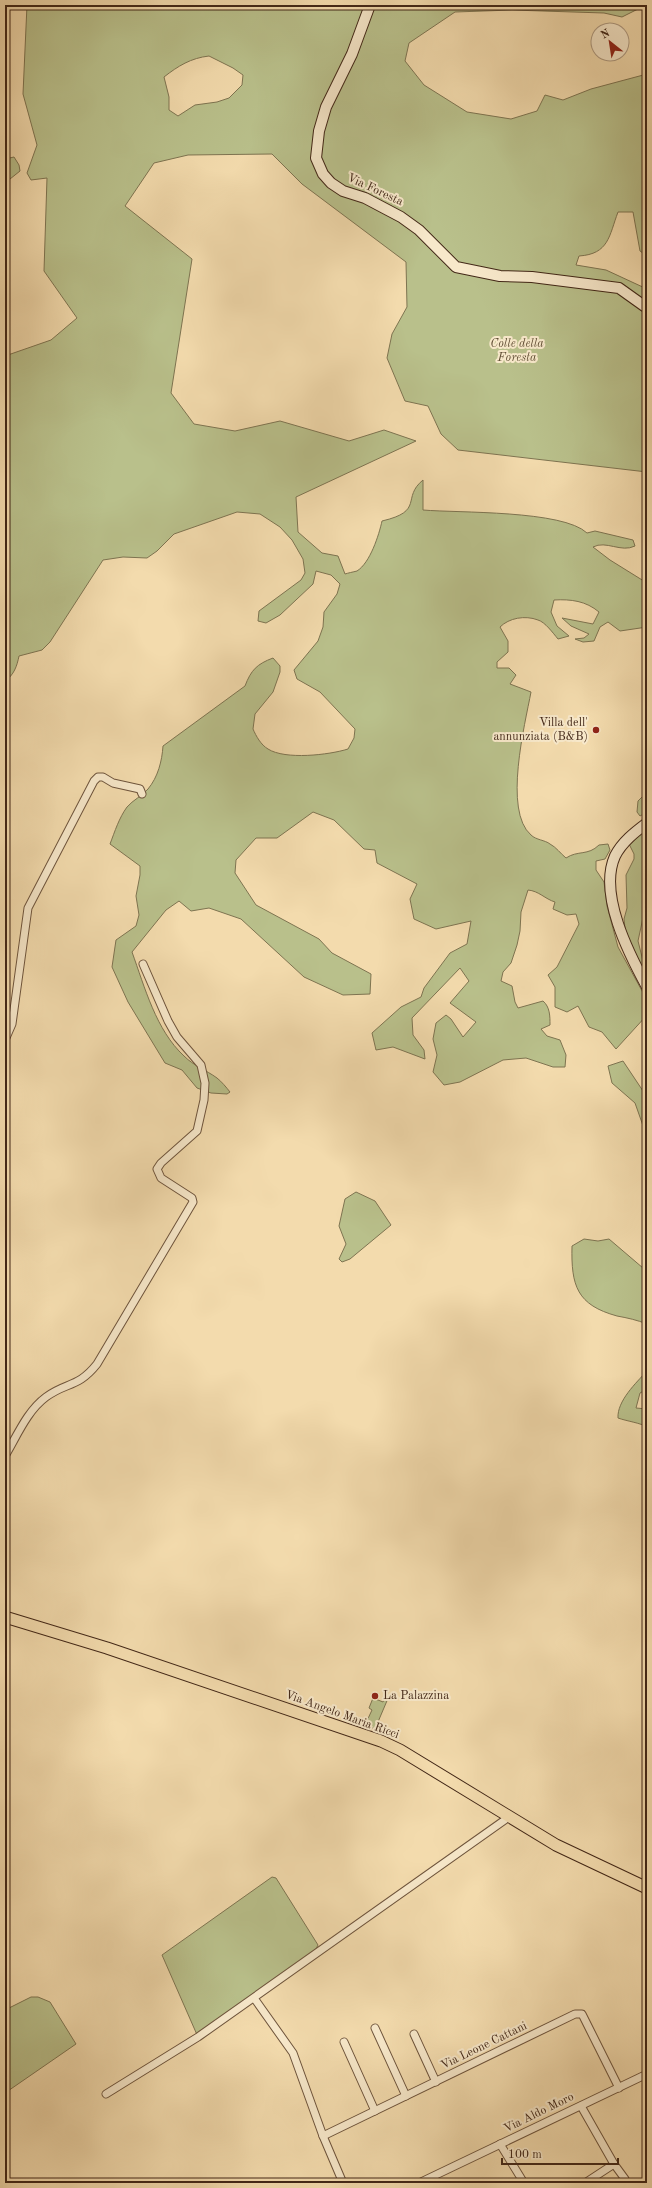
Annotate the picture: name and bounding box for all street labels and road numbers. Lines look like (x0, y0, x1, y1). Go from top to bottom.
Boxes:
street label: Via Foresta (345, 172, 405, 208)
street label: Via Angelo Maria Ricci (283, 1689, 401, 1741)
street label: Via Leone Cattani (439, 2020, 529, 2072)
street label: Via Aldo Moro (502, 2091, 576, 2135)

